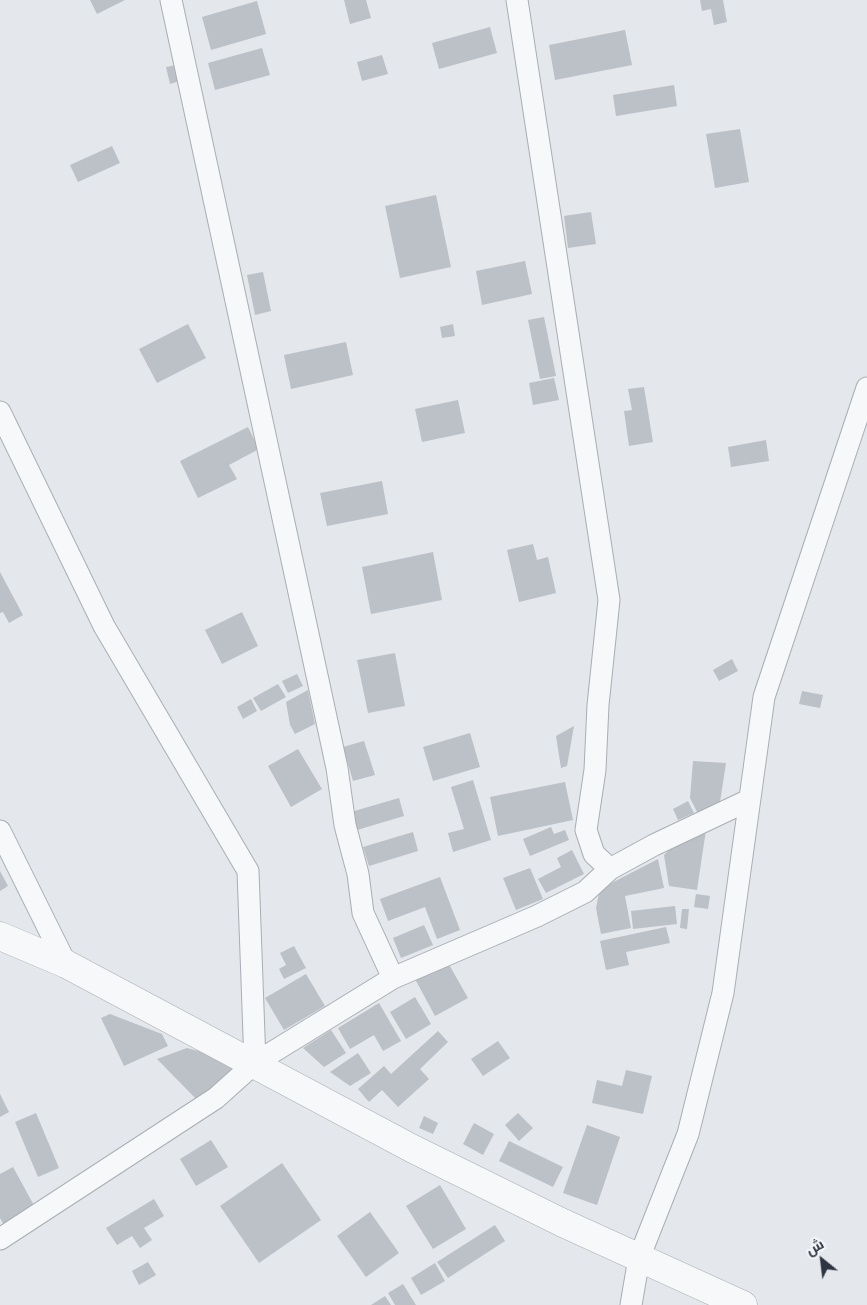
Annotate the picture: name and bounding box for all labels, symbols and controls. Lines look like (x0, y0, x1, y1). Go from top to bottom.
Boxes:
north arrow (797, 1235, 847, 1285)
text: ش (803, 1236, 826, 1258)

